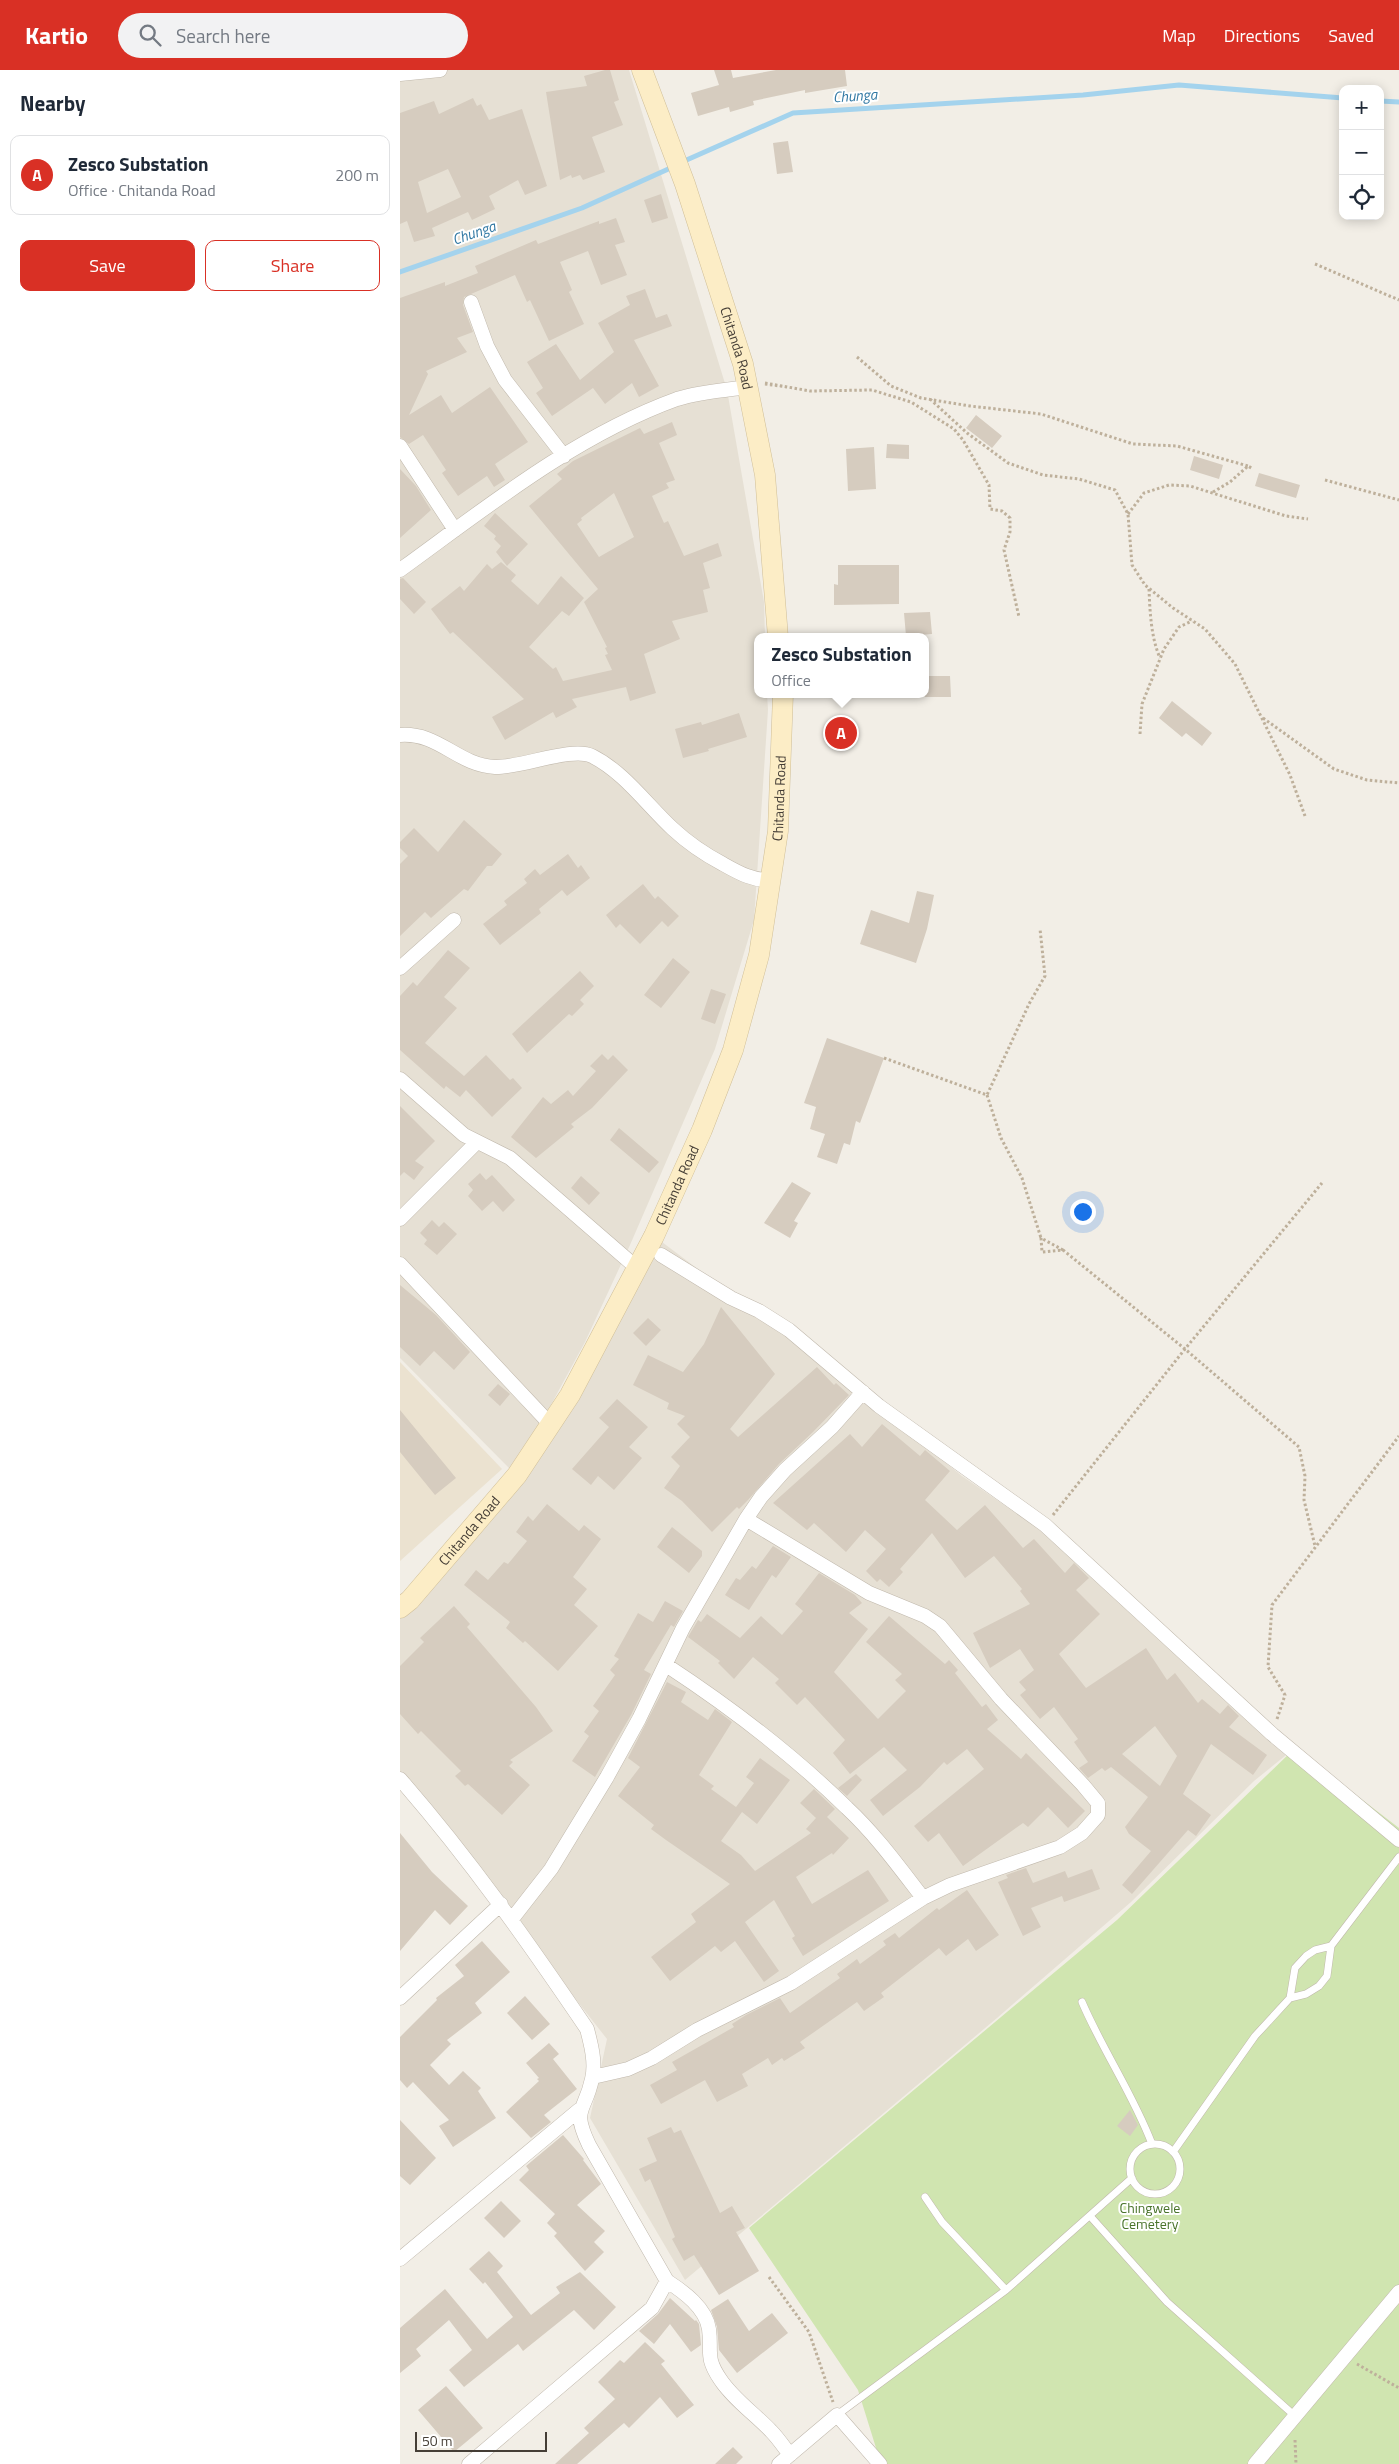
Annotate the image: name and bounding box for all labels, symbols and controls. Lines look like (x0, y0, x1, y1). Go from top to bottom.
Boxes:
search box (118, 13, 468, 58)
text: Kartio (25, 17, 88, 53)
icon: search (136, 21, 164, 49)
text: Search here (176, 21, 270, 50)
text: Map (1162, 22, 1196, 49)
text: Directions (1224, 22, 1300, 49)
text: Saved (1328, 22, 1374, 49)
water label: Chunga (832, 82, 879, 109)
map controls (1339, 85, 1384, 220)
button: + (1339, 85, 1384, 130)
text: Nearby (20, 87, 85, 119)
button: − (1339, 130, 1384, 175)
text: Zesco Substation (68, 149, 209, 178)
text: A (32, 163, 42, 187)
text: 200 m (335, 163, 379, 187)
button: locate (1339, 175, 1384, 220)
text: Office · Chitanda Road (68, 178, 216, 202)
water label: Chunga (449, 214, 500, 251)
button: Save (20, 240, 195, 291)
button: Share (205, 240, 380, 291)
street label: Chitanda Road (715, 304, 759, 391)
popup (754, 633, 929, 698)
text: Zesco Substation (771, 639, 912, 668)
text: Office (771, 668, 811, 692)
pin: A (825, 714, 857, 752)
street label: Chitanda Road (766, 755, 791, 842)
street label: Chitanda Road (649, 1142, 704, 1228)
your location (1070, 1199, 1096, 1225)
street label: Chitanda Road (433, 1491, 505, 1570)
park label: Chingwele Cemetery (1120, 2197, 1180, 2234)
scale bar (415, 2429, 548, 2452)
text: 50 m (422, 2430, 452, 2451)

